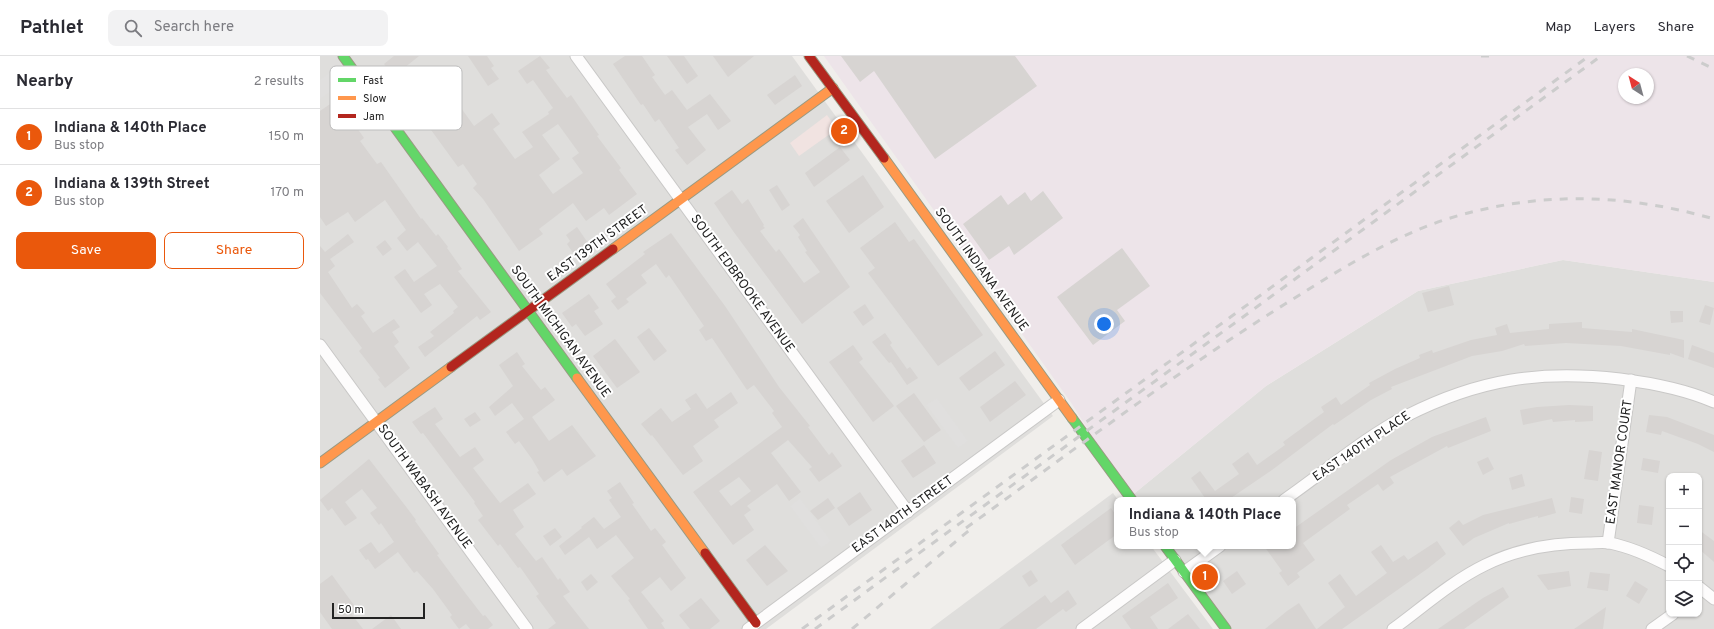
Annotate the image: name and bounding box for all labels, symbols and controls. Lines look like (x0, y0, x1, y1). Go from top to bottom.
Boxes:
search box (108, 10, 388, 46)
text: Pathlet (20, 16, 84, 40)
icon: search (122, 17, 144, 39)
text: Search here (154, 18, 234, 37)
text: Map (1545, 19, 1571, 36)
text: Layers (1593, 19, 1635, 36)
text: Share (1657, 19, 1694, 36)
legend (330, 66, 462, 130)
north arrow (1618, 68, 1654, 104)
text: Nearby (16, 71, 73, 93)
text: 2 results (254, 74, 304, 90)
text: Fast (363, 74, 383, 88)
text: Slow (363, 92, 386, 106)
text: Jam (363, 110, 384, 124)
pin: 2 (831, 116, 857, 146)
text: Indiana & 140th Place (54, 119, 207, 138)
text: 1 (26, 129, 32, 145)
text: 150 m (269, 129, 304, 145)
text: Bus stop (54, 138, 104, 154)
text: Indiana & 139th Street (54, 175, 210, 194)
text: 2 (25, 185, 33, 201)
text: 170 m (270, 185, 304, 201)
text: Bus stop (54, 194, 104, 210)
street label: EAST 139TH STREET (545, 202, 651, 286)
street label: SOUTH INDIANA AVENUE (931, 205, 1031, 335)
street label: SOUTH EDBROOKE AVENUE (686, 212, 798, 356)
button: Save (16, 232, 156, 269)
button: Share (164, 232, 304, 269)
street label: SOUTH MICHIGAN AVENUE (507, 263, 613, 401)
your location (1094, 314, 1114, 334)
street label: EAST MANOR COURT (1603, 399, 1637, 525)
street label: EAST 140TH PLACE (1310, 408, 1414, 486)
street label: SOUTH WABASH AVENUE (373, 422, 475, 552)
street label: EAST 140TH STREET (849, 473, 957, 557)
map controls (1666, 473, 1702, 617)
button: + (1666, 473, 1702, 509)
popup (1114, 497, 1296, 549)
text: Indiana & 140th Place (1129, 506, 1281, 525)
button: − (1666, 509, 1702, 545)
text: Bus stop (1129, 525, 1179, 541)
button: locate (1666, 545, 1702, 581)
pin: 1 (1192, 562, 1218, 592)
button: layers (1666, 581, 1702, 617)
scale bar (332, 601, 425, 620)
text: 50 m (338, 603, 364, 617)

